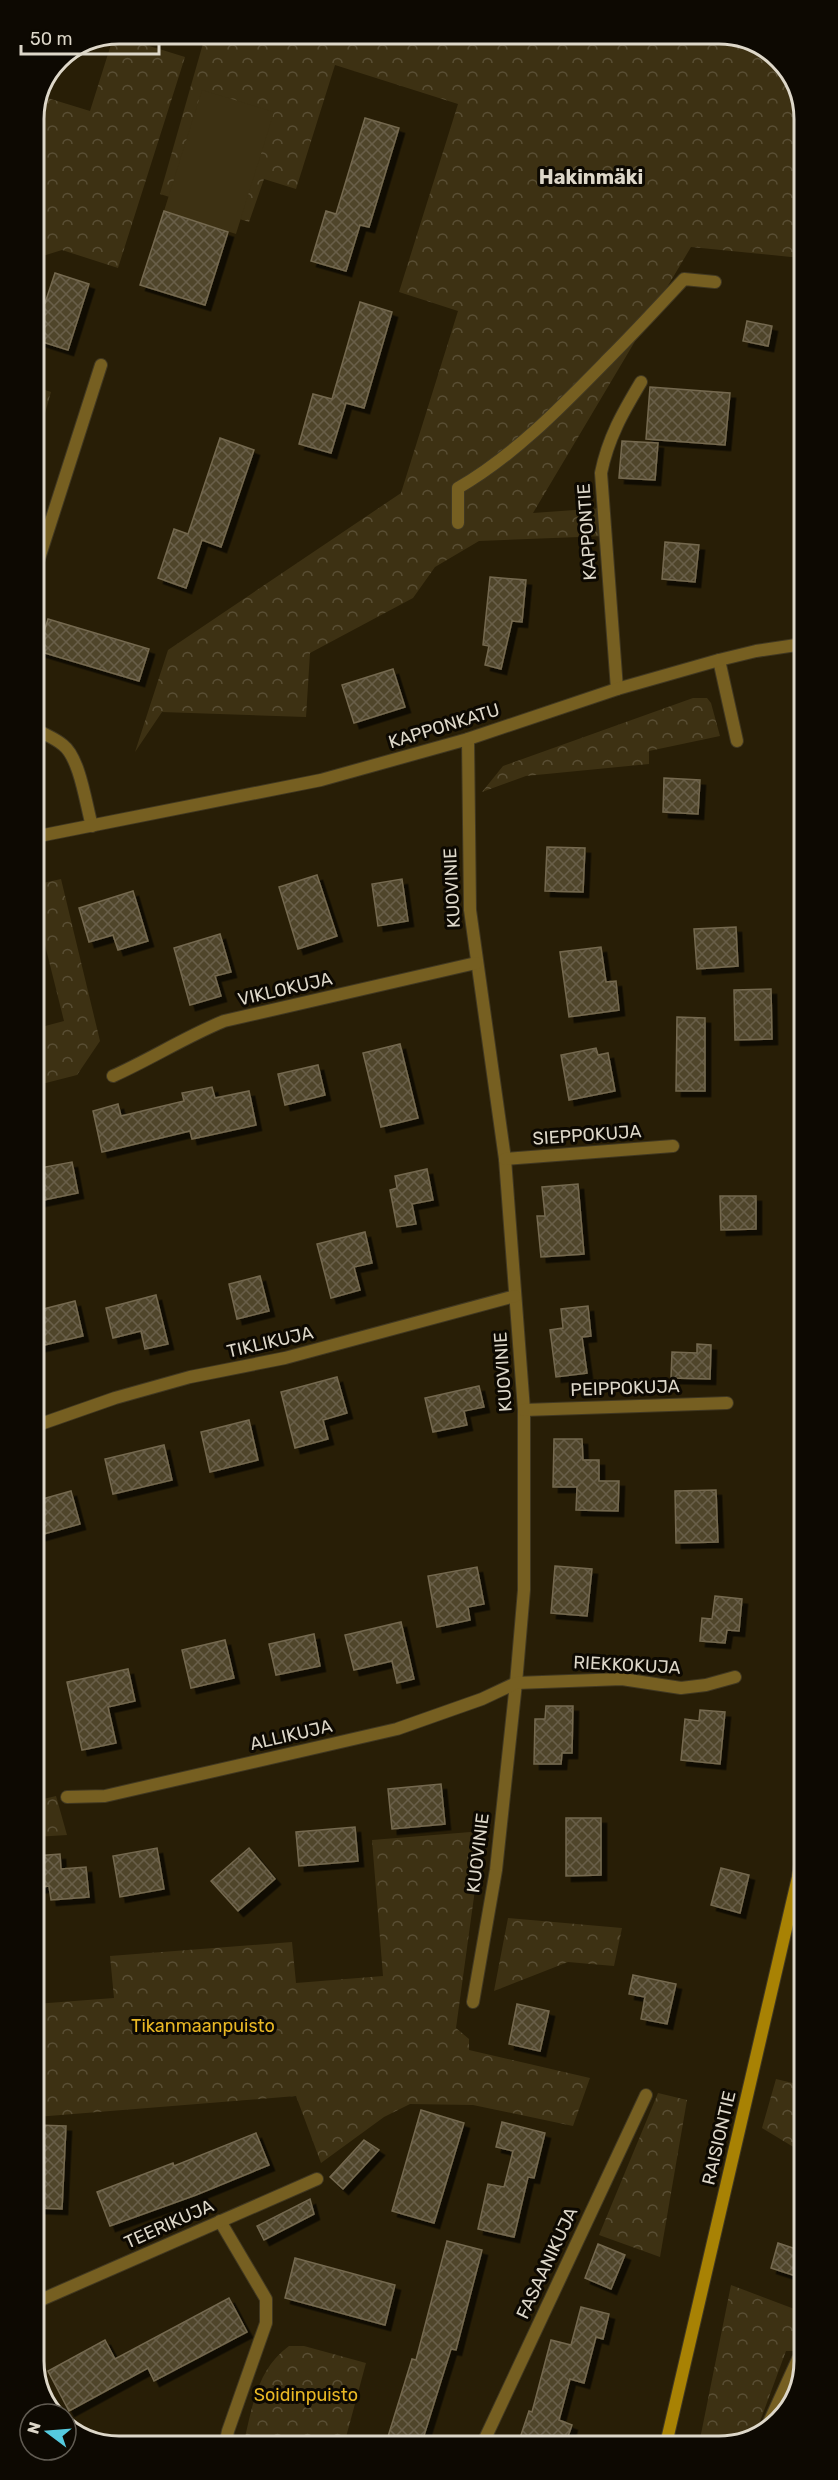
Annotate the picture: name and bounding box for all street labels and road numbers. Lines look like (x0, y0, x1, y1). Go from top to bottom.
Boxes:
street label: KAPPONTIE (573, 483, 601, 581)
street label: KAPPONKATU (386, 699, 502, 753)
street label: KUOVINIE (439, 847, 465, 929)
street label: VIKLOKUJA (236, 967, 334, 1011)
street label: SIEPPOKUJA (532, 1120, 642, 1150)
street label: TIKLIKUJA (225, 1321, 315, 1363)
street label: KUOVINIE (489, 1331, 517, 1413)
street label: PEIPPOKUJA (570, 1375, 680, 1401)
street label: RIEKKOKUJA (573, 1651, 681, 1679)
street label: ALLIKUJA (248, 1715, 334, 1755)
street label: KUOVINIE (462, 1812, 494, 1894)
street label: RAISIONTIE (698, 2089, 740, 2187)
street label: TEERIKUJA (121, 2195, 217, 2253)
street label: FASAANIKUJA (512, 2204, 582, 2322)

